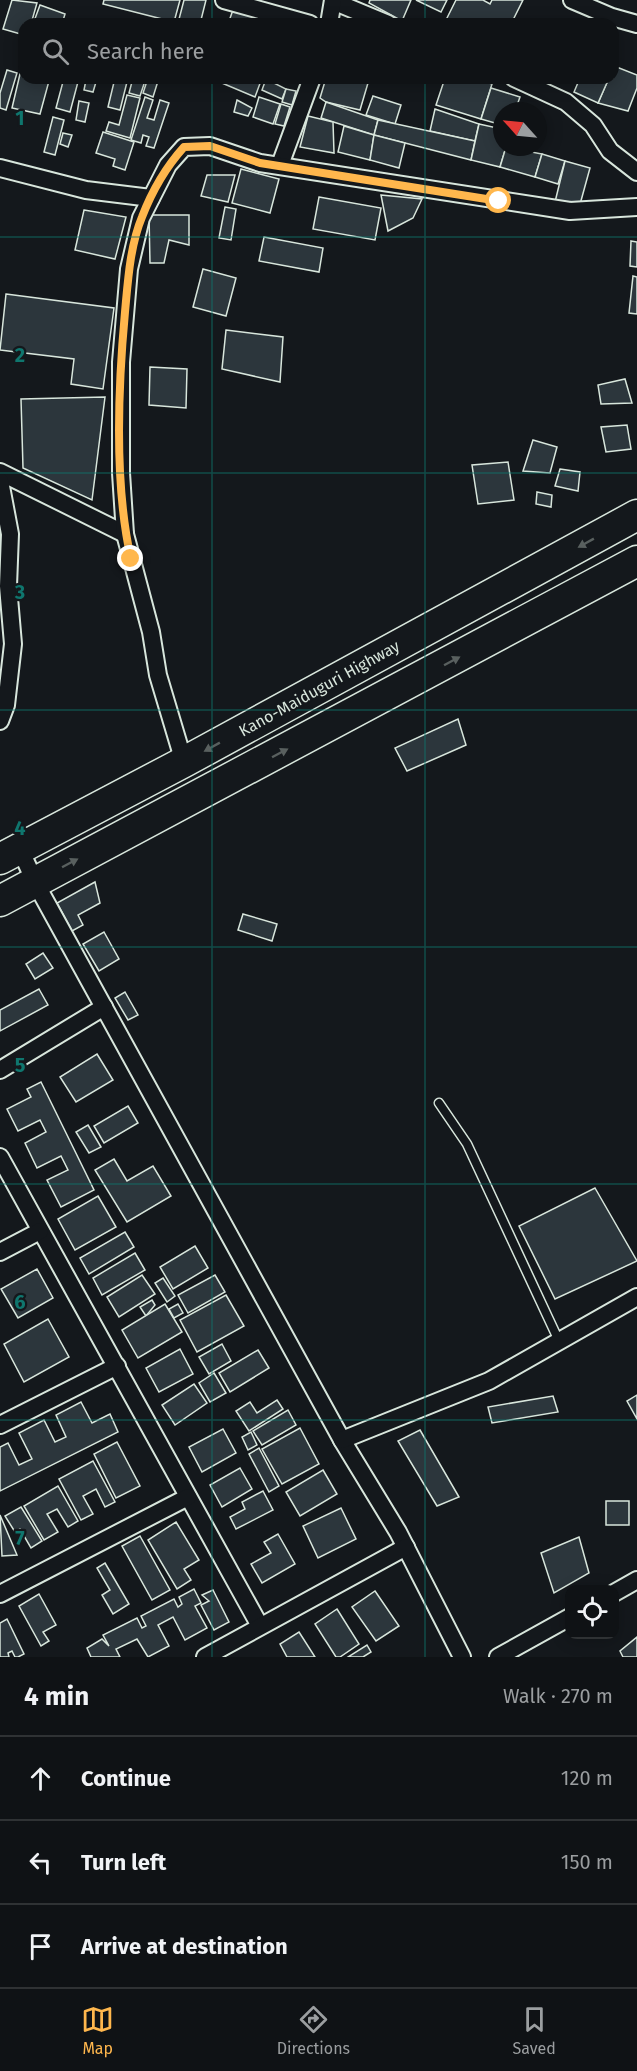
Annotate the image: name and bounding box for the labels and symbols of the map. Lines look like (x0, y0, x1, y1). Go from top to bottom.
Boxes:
north arrow (493, 102, 547, 156)
text: 1 (15, 106, 25, 130)
route start (485, 187, 511, 213)
text: 2 (15, 343, 25, 367)
one-way arrow (577, 538, 594, 548)
route end (117, 545, 143, 571)
text: 3 (14, 580, 25, 604)
street label: Kano-Maiduguri Highway (236, 636, 403, 741)
one-way arrow (443, 656, 460, 666)
one-way arrow (203, 742, 220, 752)
one-way arrow (271, 748, 288, 758)
text: 4 (14, 816, 26, 840)
one-way arrow (61, 859, 79, 869)
text: 5 (15, 1053, 26, 1077)
text: 6 (14, 1290, 26, 1314)
text: 7 (15, 1526, 25, 1550)

